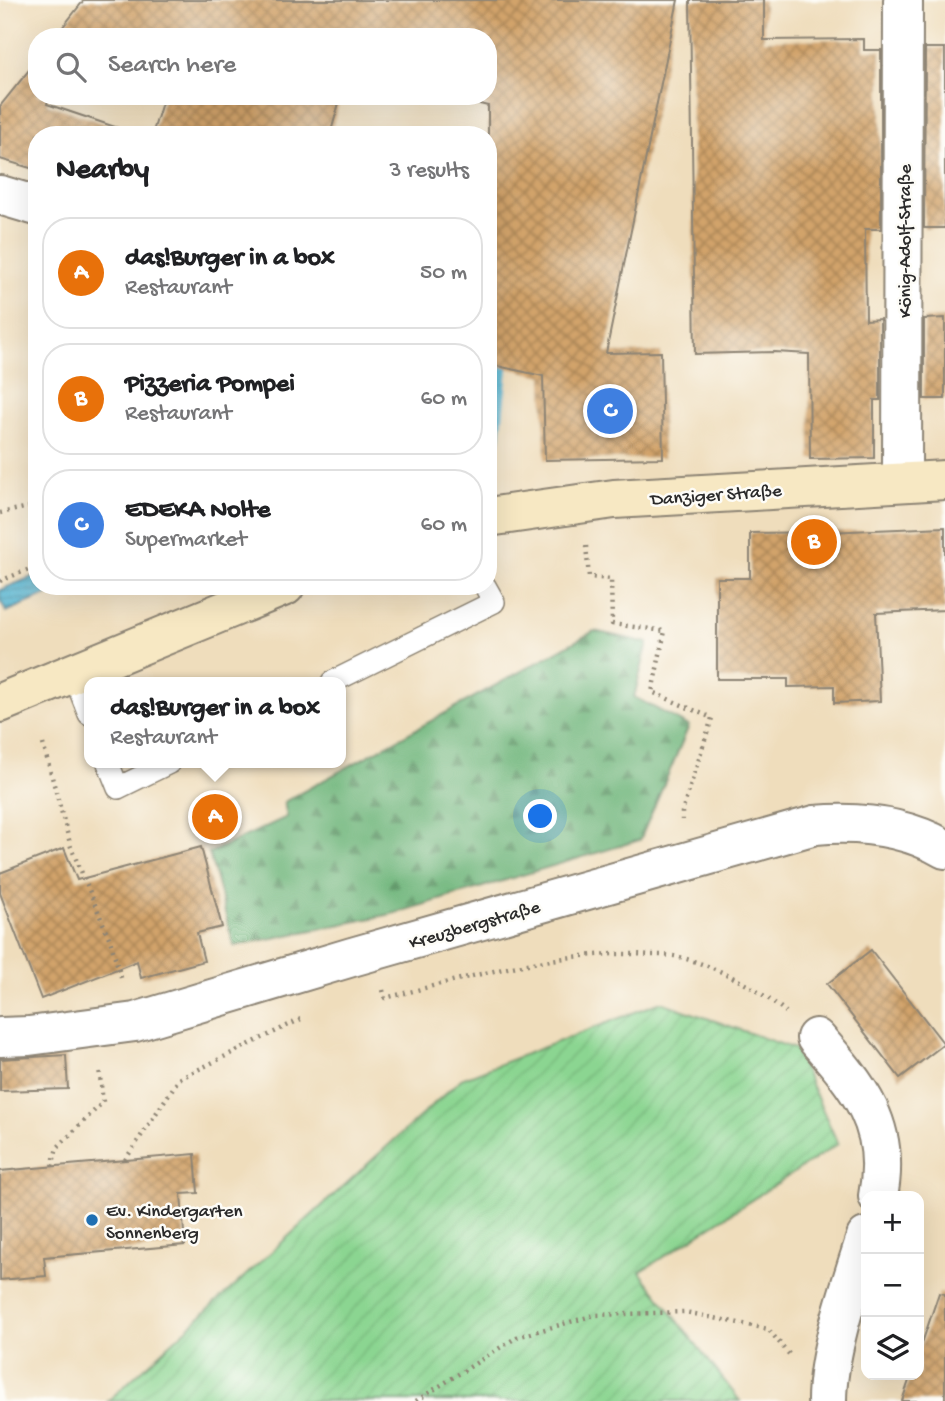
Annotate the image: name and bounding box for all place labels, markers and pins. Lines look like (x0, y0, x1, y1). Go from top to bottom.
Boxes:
pin: C (587, 385, 633, 437)
pin: B (791, 516, 837, 568)
pin: A (192, 791, 238, 843)
place label: Ev. Kindergarten Sonnenberg (106, 1201, 243, 1246)
marker: Ev. Kindergarten Sonnenberg (84, 1212, 100, 1228)

